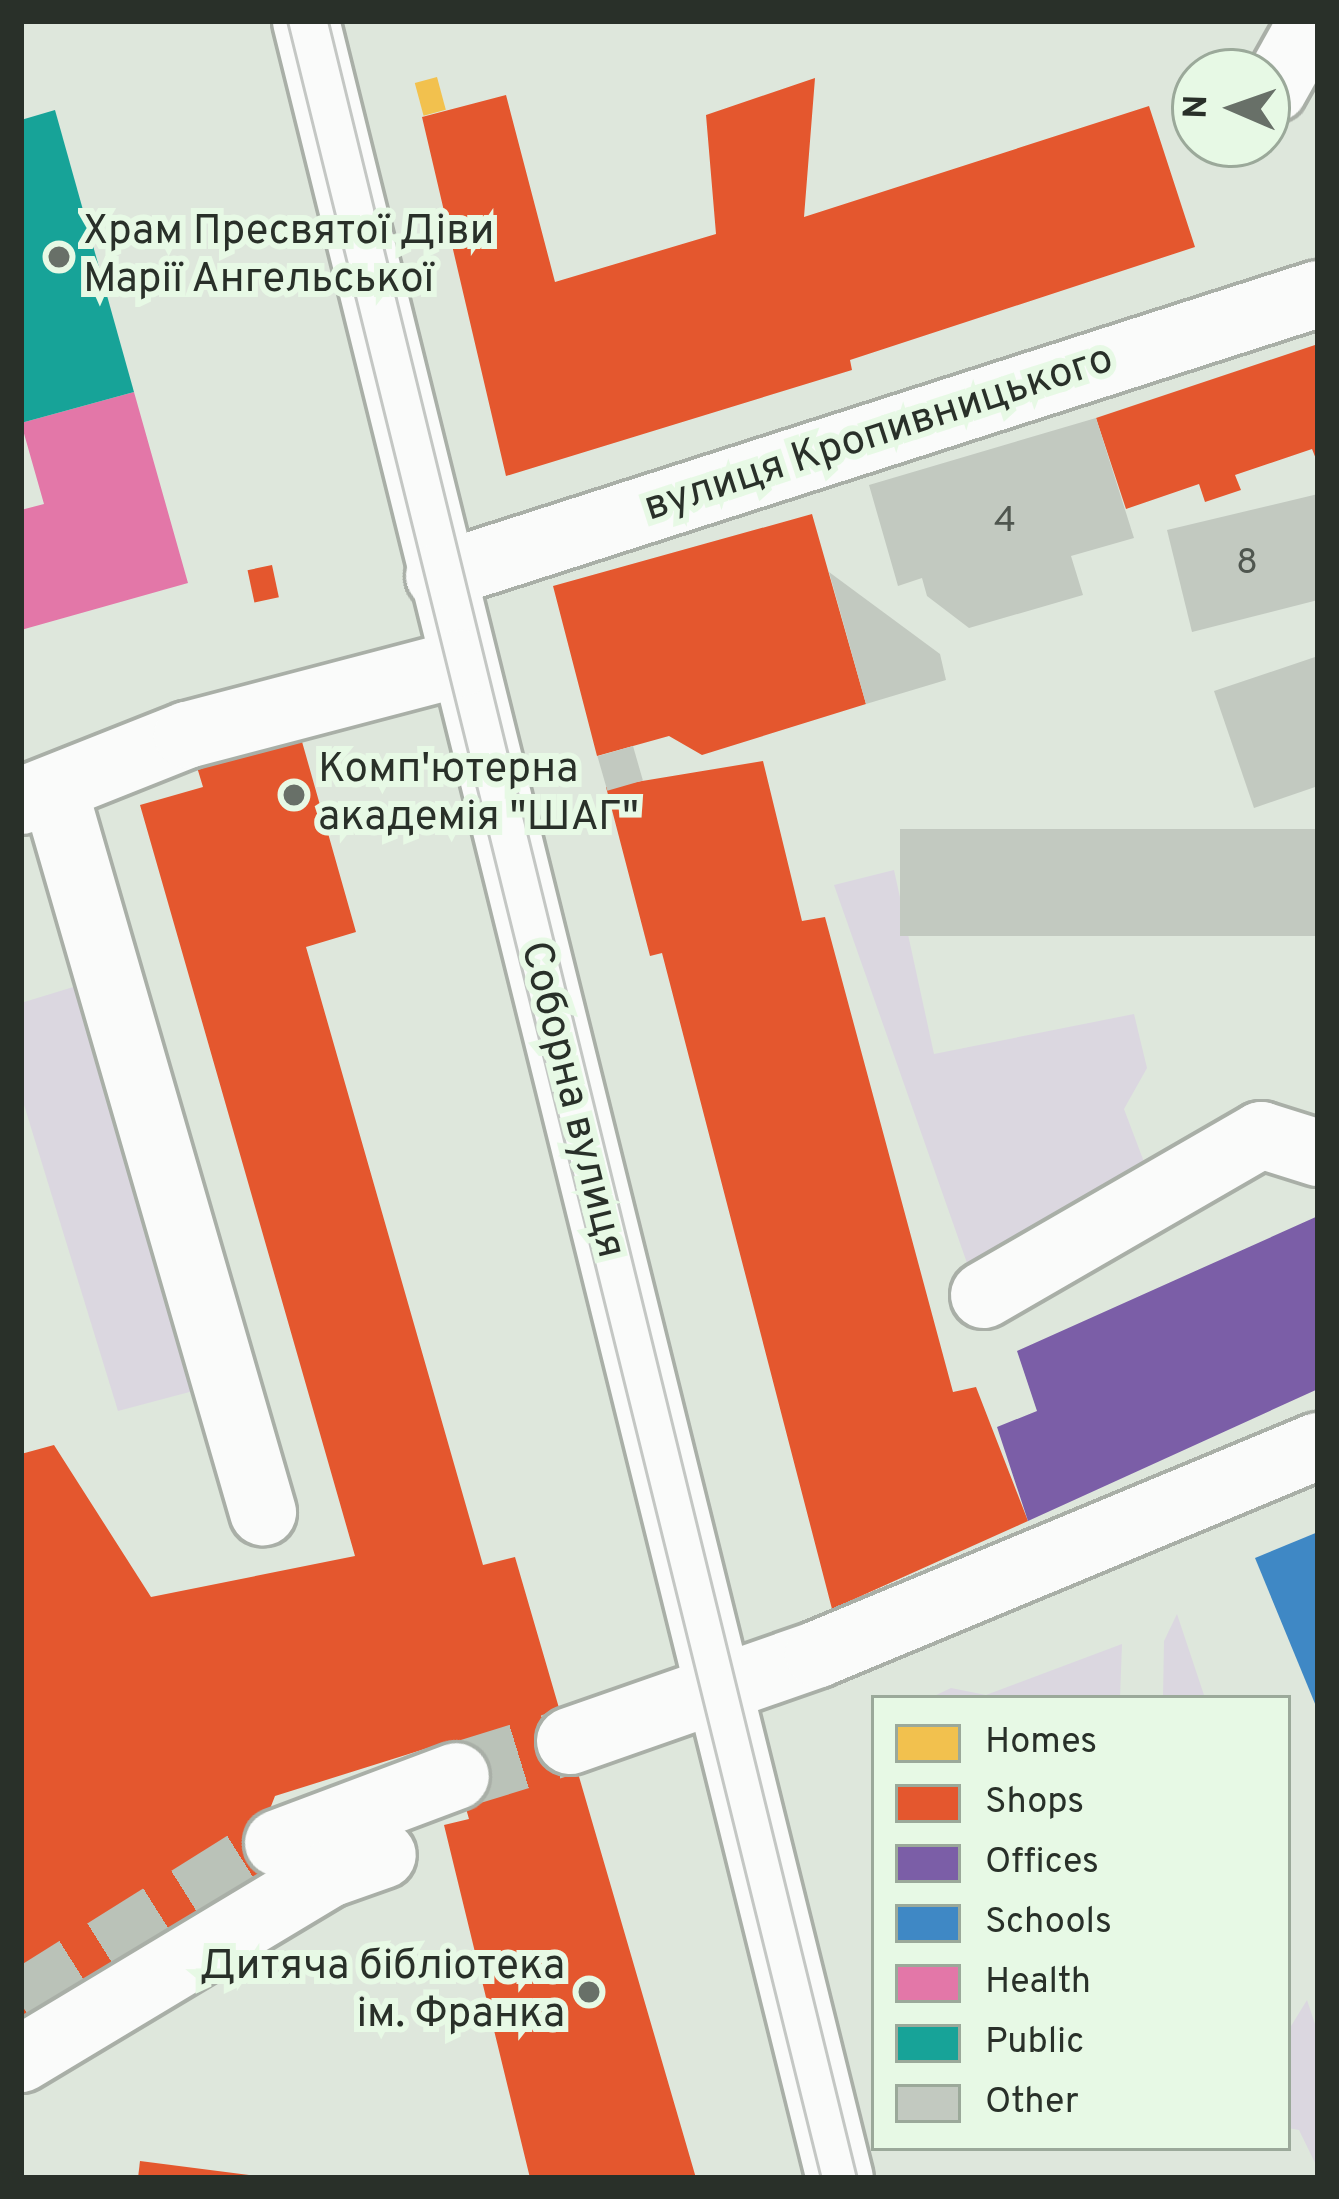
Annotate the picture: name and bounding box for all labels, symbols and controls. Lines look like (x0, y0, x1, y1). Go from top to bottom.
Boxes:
north arrow (1171, 48, 1291, 168)
text: N (1177, 94, 1219, 119)
place label: Храм Пресвятої Діви Марії Ангельської (83, 208, 494, 306)
marker: Храм Пресвятої Діви Марії Ангельської (46, 244, 72, 270)
street label: вулиця Кропивницького (638, 335, 1120, 535)
house number: 4 (994, 501, 1016, 545)
house number: 8 (1236, 543, 1258, 587)
place label: Комп'ютерна академія "ШАГ" (318, 746, 639, 844)
marker: Комп'ютерна академія "ШАГ" (281, 782, 307, 808)
street label: Соборна вулиця (507, 937, 635, 1263)
legend (871, 1695, 1291, 2151)
text: Homes (985, 1720, 1097, 1766)
text: Shops (985, 1780, 1084, 1826)
text: Offices (985, 1840, 1099, 1886)
text: Schools (985, 1900, 1112, 1946)
place label: Дитяча бібліотека ім. Франка (199, 1943, 565, 2042)
text: Health (985, 1960, 1091, 2006)
marker: Дитяча бібліотека ім. Франка (576, 1979, 602, 2005)
text: Public (985, 2020, 1084, 2066)
text: Other (985, 2080, 1079, 2126)

